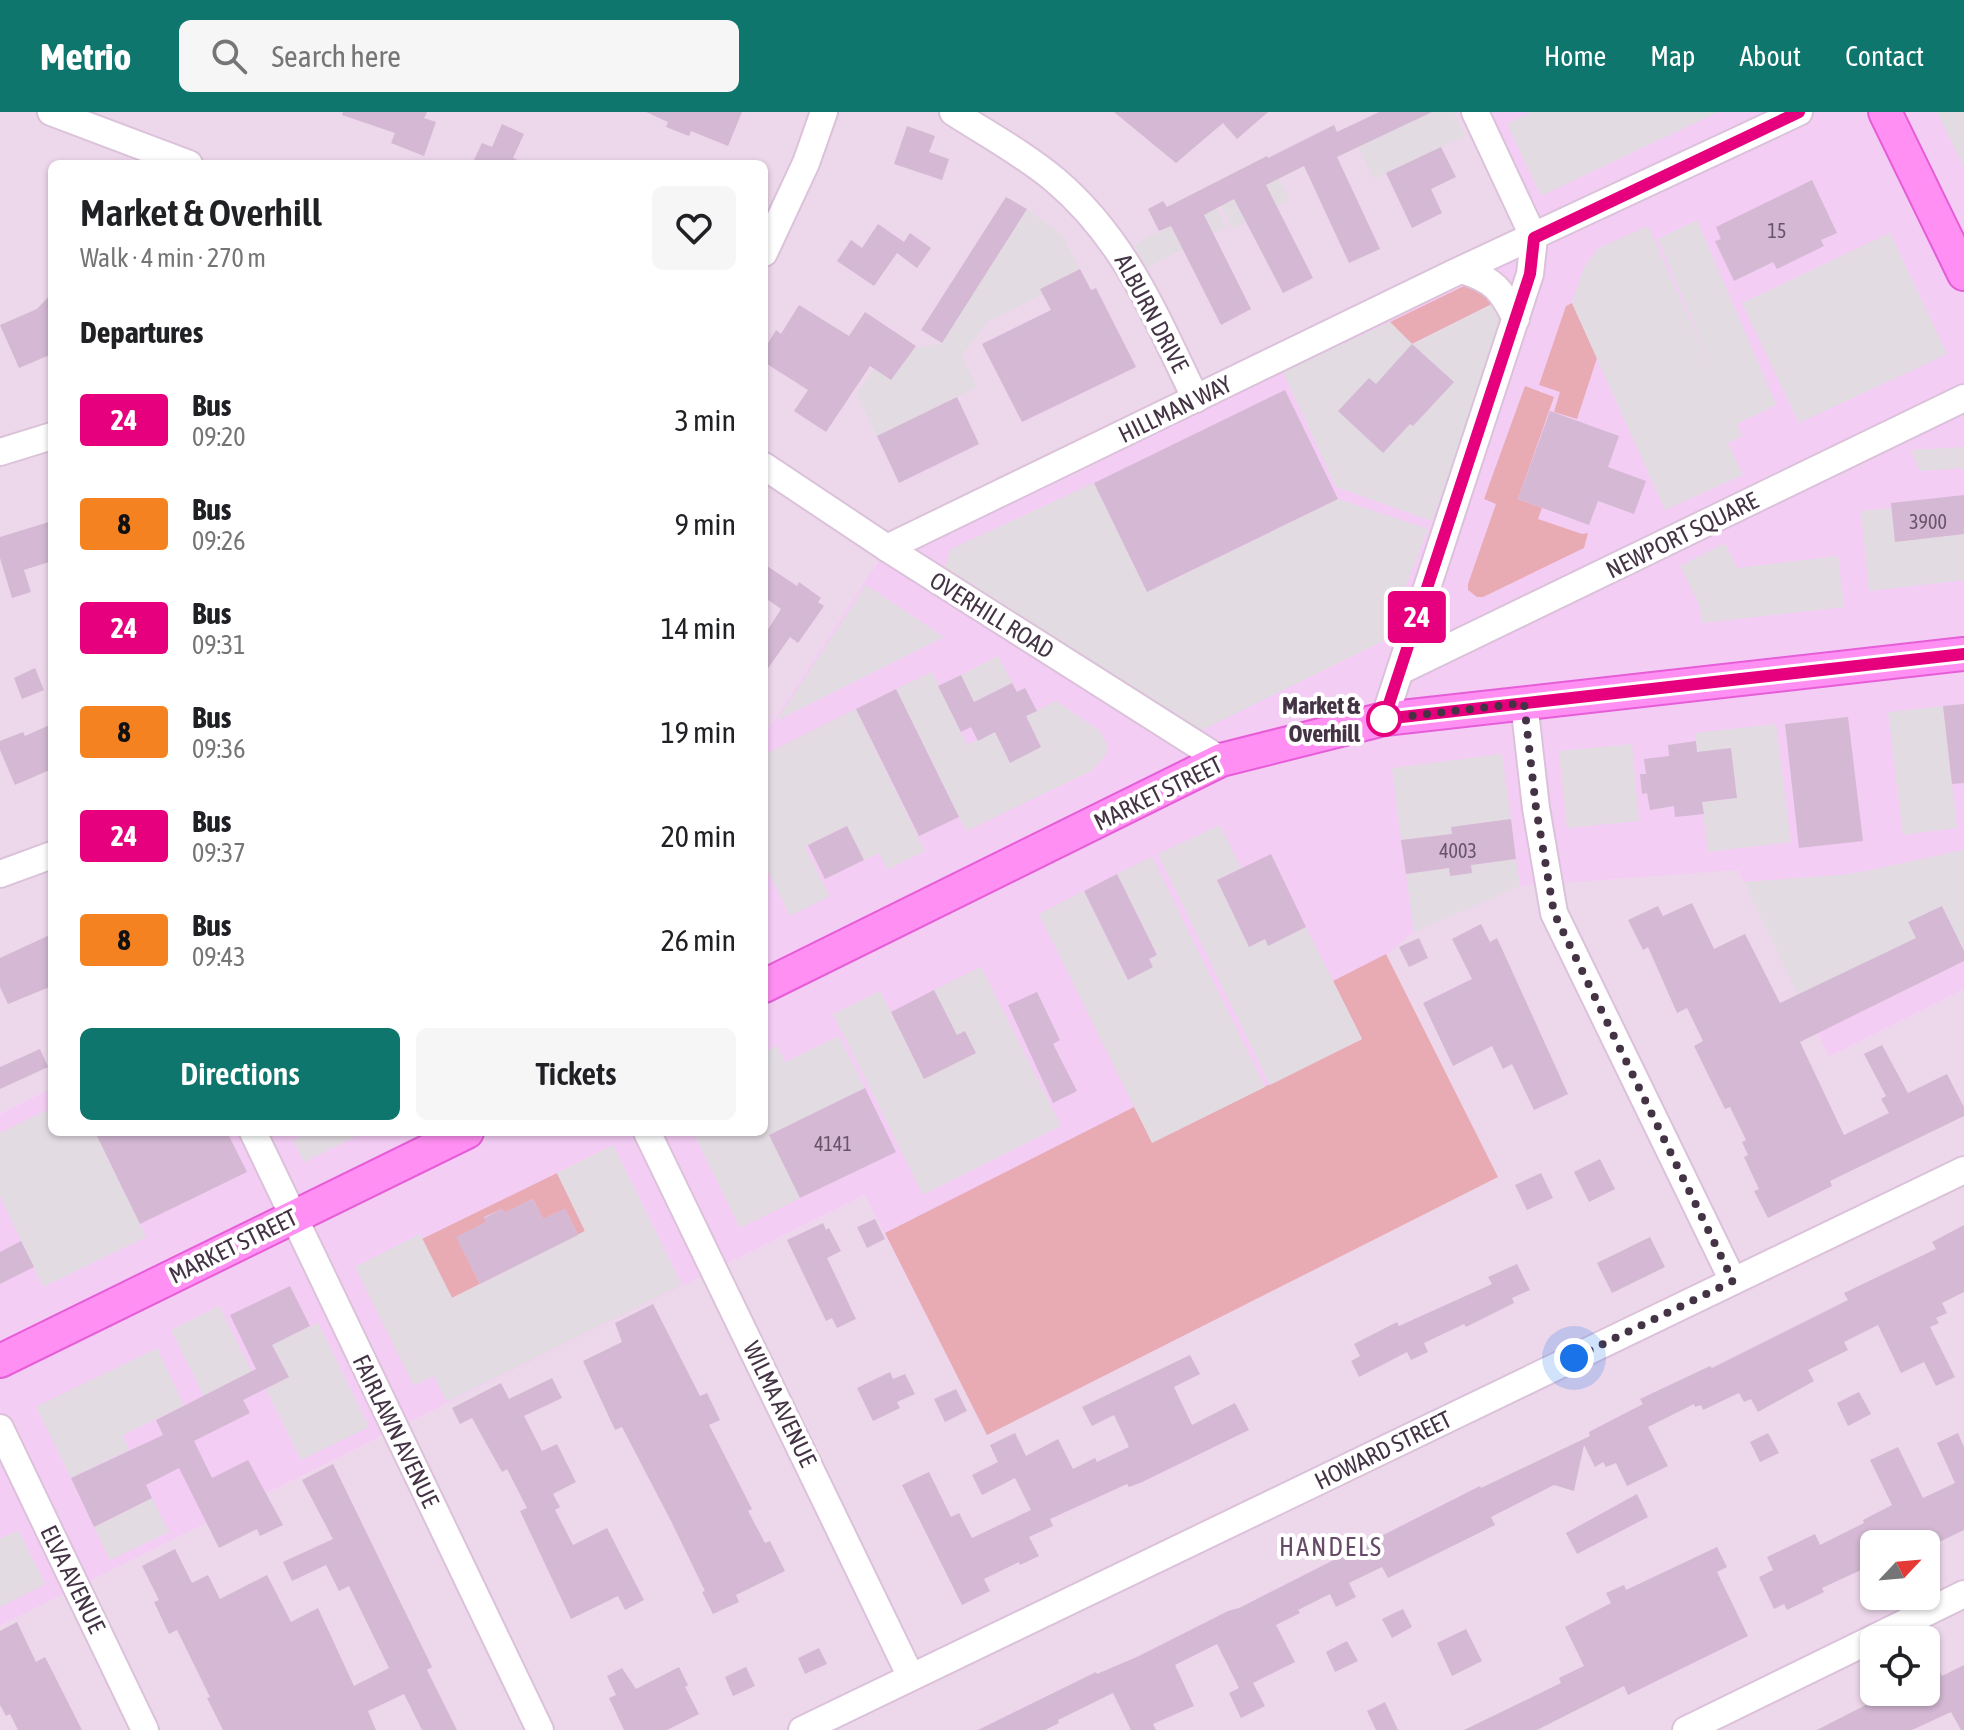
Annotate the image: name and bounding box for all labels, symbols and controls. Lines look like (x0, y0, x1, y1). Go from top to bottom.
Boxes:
search box (179, 20, 739, 92)
icon: search (207, 34, 251, 78)
text: Metrio (40, 35, 131, 78)
text: Search here (271, 39, 401, 73)
text: Home (1544, 40, 1606, 72)
text: Map (1650, 40, 1695, 72)
text: About (1739, 40, 1801, 72)
text: Contact (1845, 40, 1924, 72)
button: heart (652, 186, 736, 270)
text: Market & Overhill (80, 191, 322, 234)
house number: 15 (1768, 219, 1786, 242)
text: Walk · 4 min · 270 m (80, 243, 266, 273)
street label: ALBURN DRIVE (1110, 249, 1194, 377)
text: Departures (80, 315, 203, 349)
street label: HILLMAN WAY (1114, 370, 1236, 448)
text: Bus (192, 388, 231, 422)
text: 3 min (675, 403, 736, 437)
text: 24 (111, 404, 137, 436)
text: 09:20 (192, 422, 246, 452)
street label: NEWPORT SQUARE (1602, 487, 1762, 583)
text: Bus (192, 492, 231, 526)
text: 9 min (675, 507, 736, 541)
text: 8 (117, 508, 131, 540)
house number: 3900 (1909, 510, 1947, 533)
text: 09:26 (192, 526, 246, 556)
street label: OVERHILL ROAD (925, 566, 1059, 664)
line badge: 24 (1381, 591, 1453, 643)
text: Bus (192, 596, 231, 630)
text: 24 (1404, 601, 1430, 633)
text: 14 min (661, 611, 736, 645)
text: 24 (111, 612, 137, 644)
text: 09:31 (192, 630, 246, 660)
place label: Market & Overhill (1282, 692, 1361, 747)
text: Bus (192, 700, 231, 734)
marker: Market & Overhill (1367, 702, 1401, 736)
text: 19 min (661, 715, 736, 749)
text: 8 (117, 716, 131, 748)
text: 09:36 (192, 734, 246, 764)
street label: MARKET STREET (1090, 750, 1227, 836)
text: Bus (192, 804, 231, 838)
text: 20 min (661, 819, 736, 853)
text: 24 (111, 820, 137, 852)
text: 09:37 (192, 838, 246, 868)
house number: 4003 (1439, 839, 1477, 862)
text: Bus (192, 908, 231, 942)
text: 26 min (661, 923, 736, 957)
text: 8 (117, 924, 131, 956)
text: 09:43 (192, 942, 246, 972)
button: Directions (80, 1028, 400, 1120)
button: Tickets (416, 1028, 736, 1120)
house number: 4141 (814, 1132, 852, 1155)
street label: MARKET STREET (165, 1203, 302, 1289)
street label: WILMA AVENUE (738, 1337, 822, 1471)
your location (1554, 1338, 1594, 1378)
street label: FAIRLAWN AVENUE (347, 1350, 445, 1512)
street label: HOWARD STREET (1310, 1405, 1456, 1495)
street label: ELVA AVENUE (35, 1521, 111, 1637)
north arrow (1860, 1530, 1940, 1610)
map controls (1860, 1530, 1940, 1706)
district label: HANDELS (1279, 1532, 1383, 1562)
button: locate (1860, 1626, 1940, 1706)

